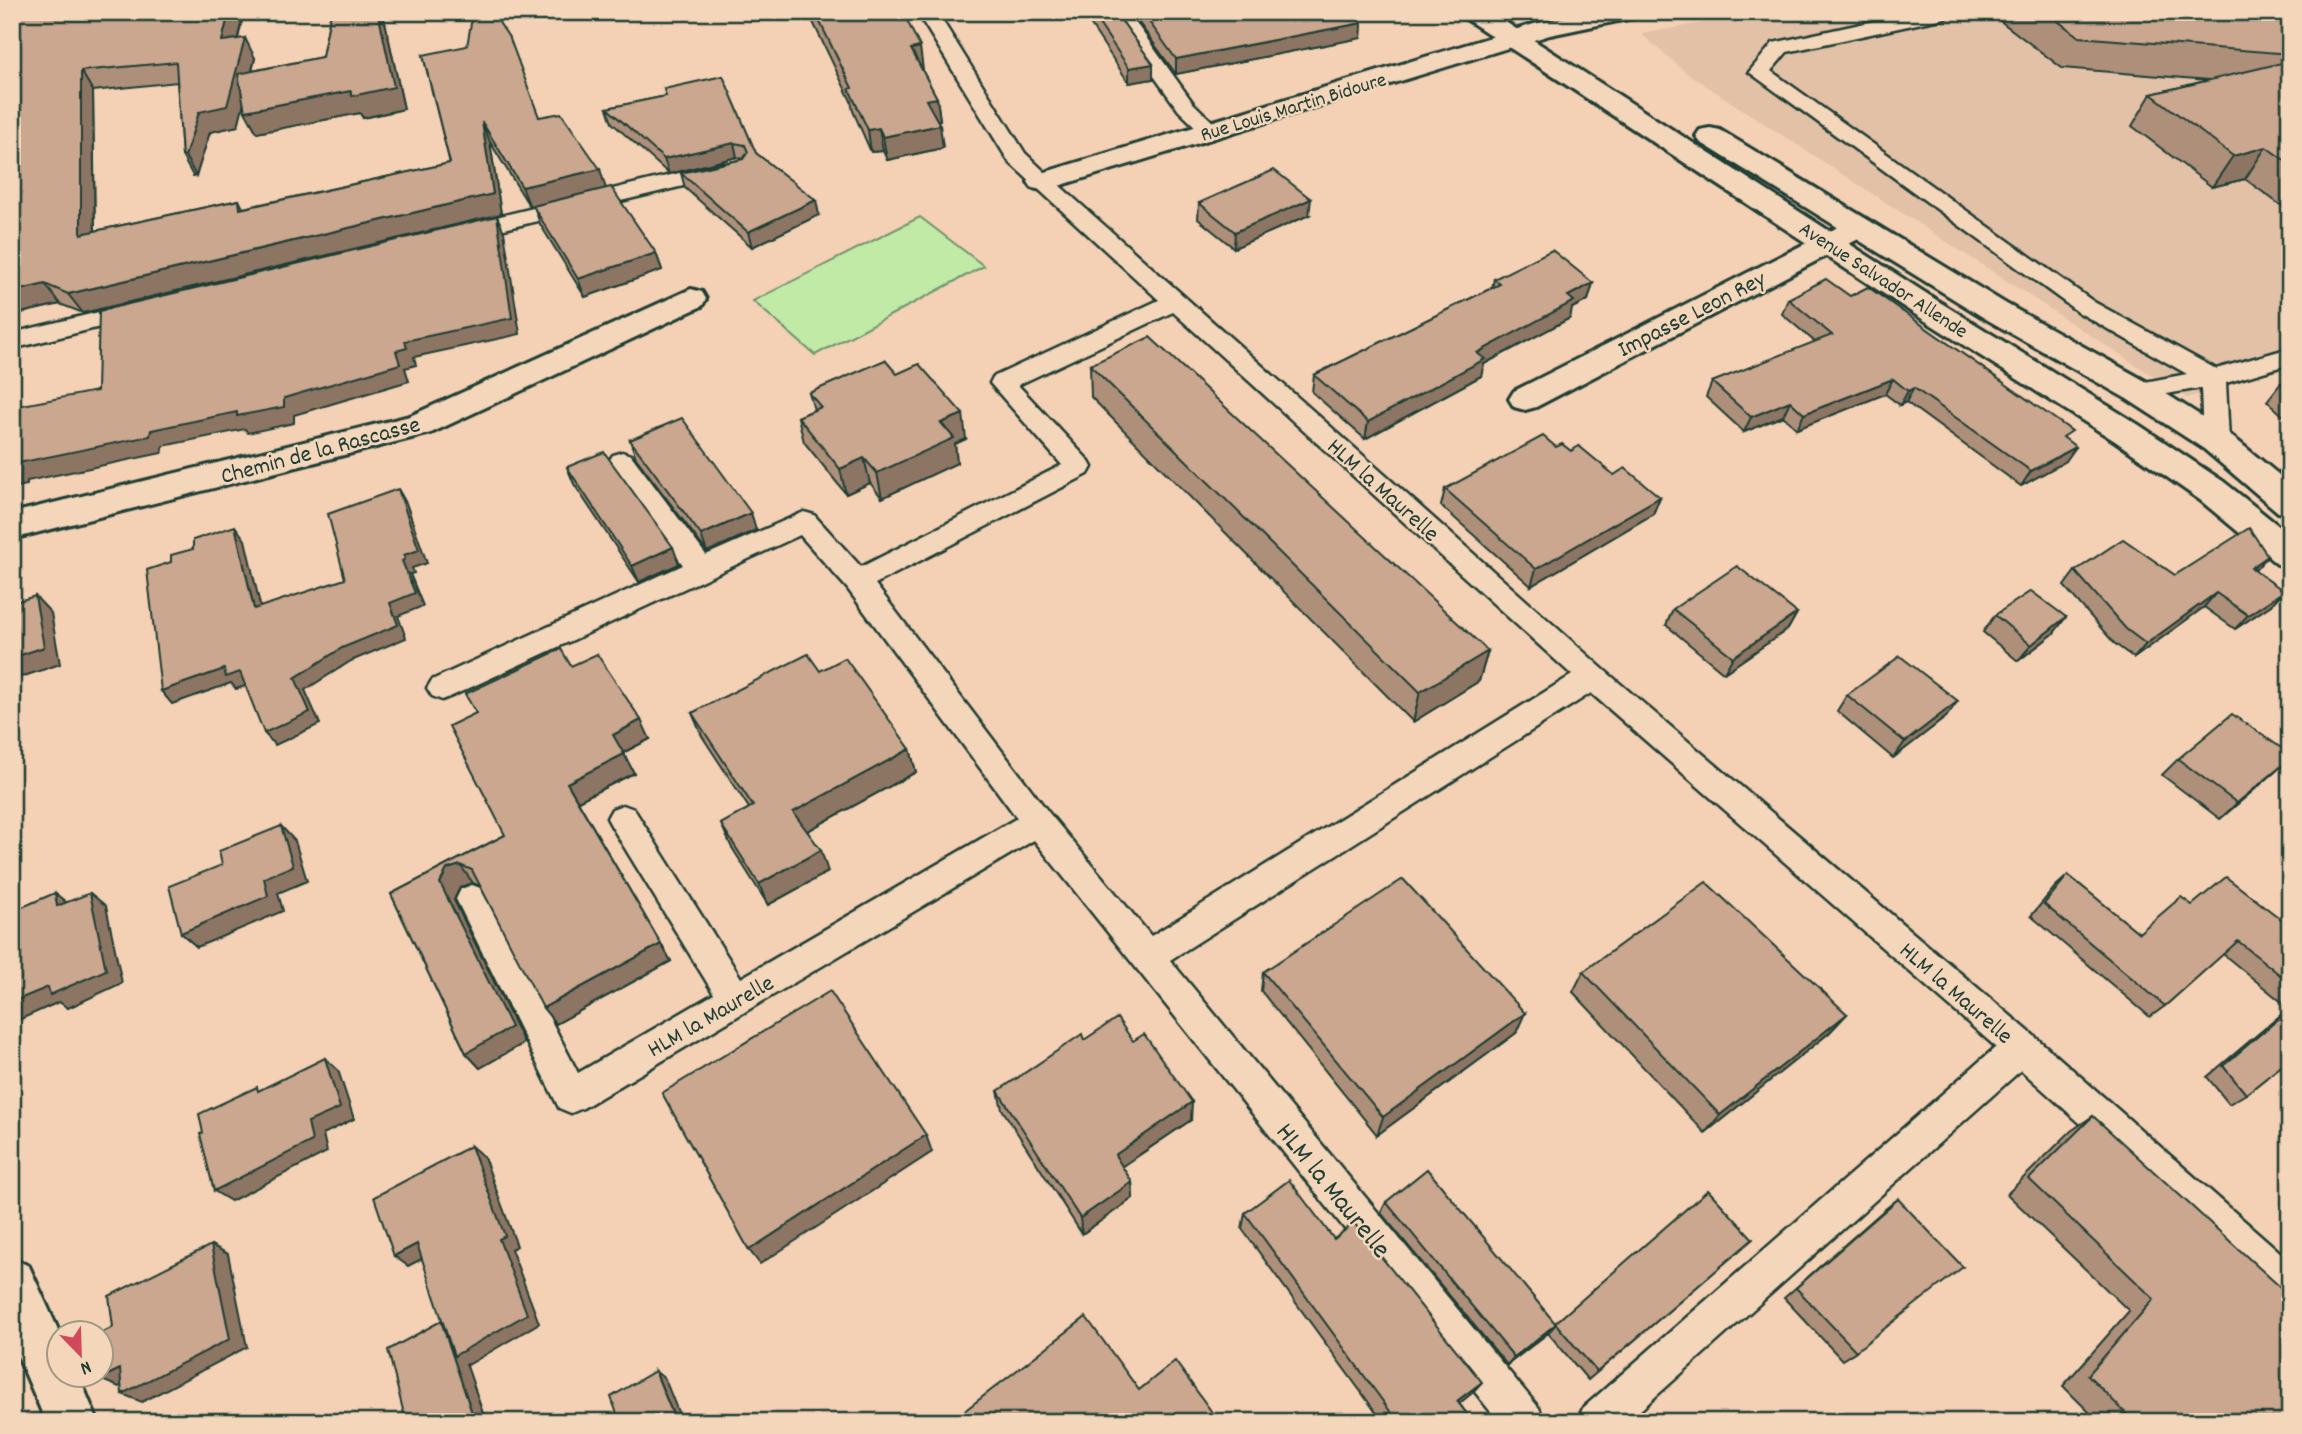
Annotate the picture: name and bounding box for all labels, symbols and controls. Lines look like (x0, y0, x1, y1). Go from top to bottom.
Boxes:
street label: Rue Louis Martin Bidoure (1197, 66, 1391, 151)
street label: Avenue Salvador Allende (1792, 215, 1973, 348)
street label: Impasse Leon Rey (1612, 263, 1773, 368)
street label: Chemin de la Rascasse (217, 409, 424, 495)
street label: HLM la Maurelle (1318, 431, 1446, 551)
street label: HLM la Maurelle (1891, 935, 2019, 1053)
street label: HLM la Maurelle (642, 968, 781, 1068)
street label: HLM la Maurelle (1264, 1116, 1399, 1269)
north arrow (46, 1318, 116, 1388)
text: N (76, 1352, 95, 1381)

